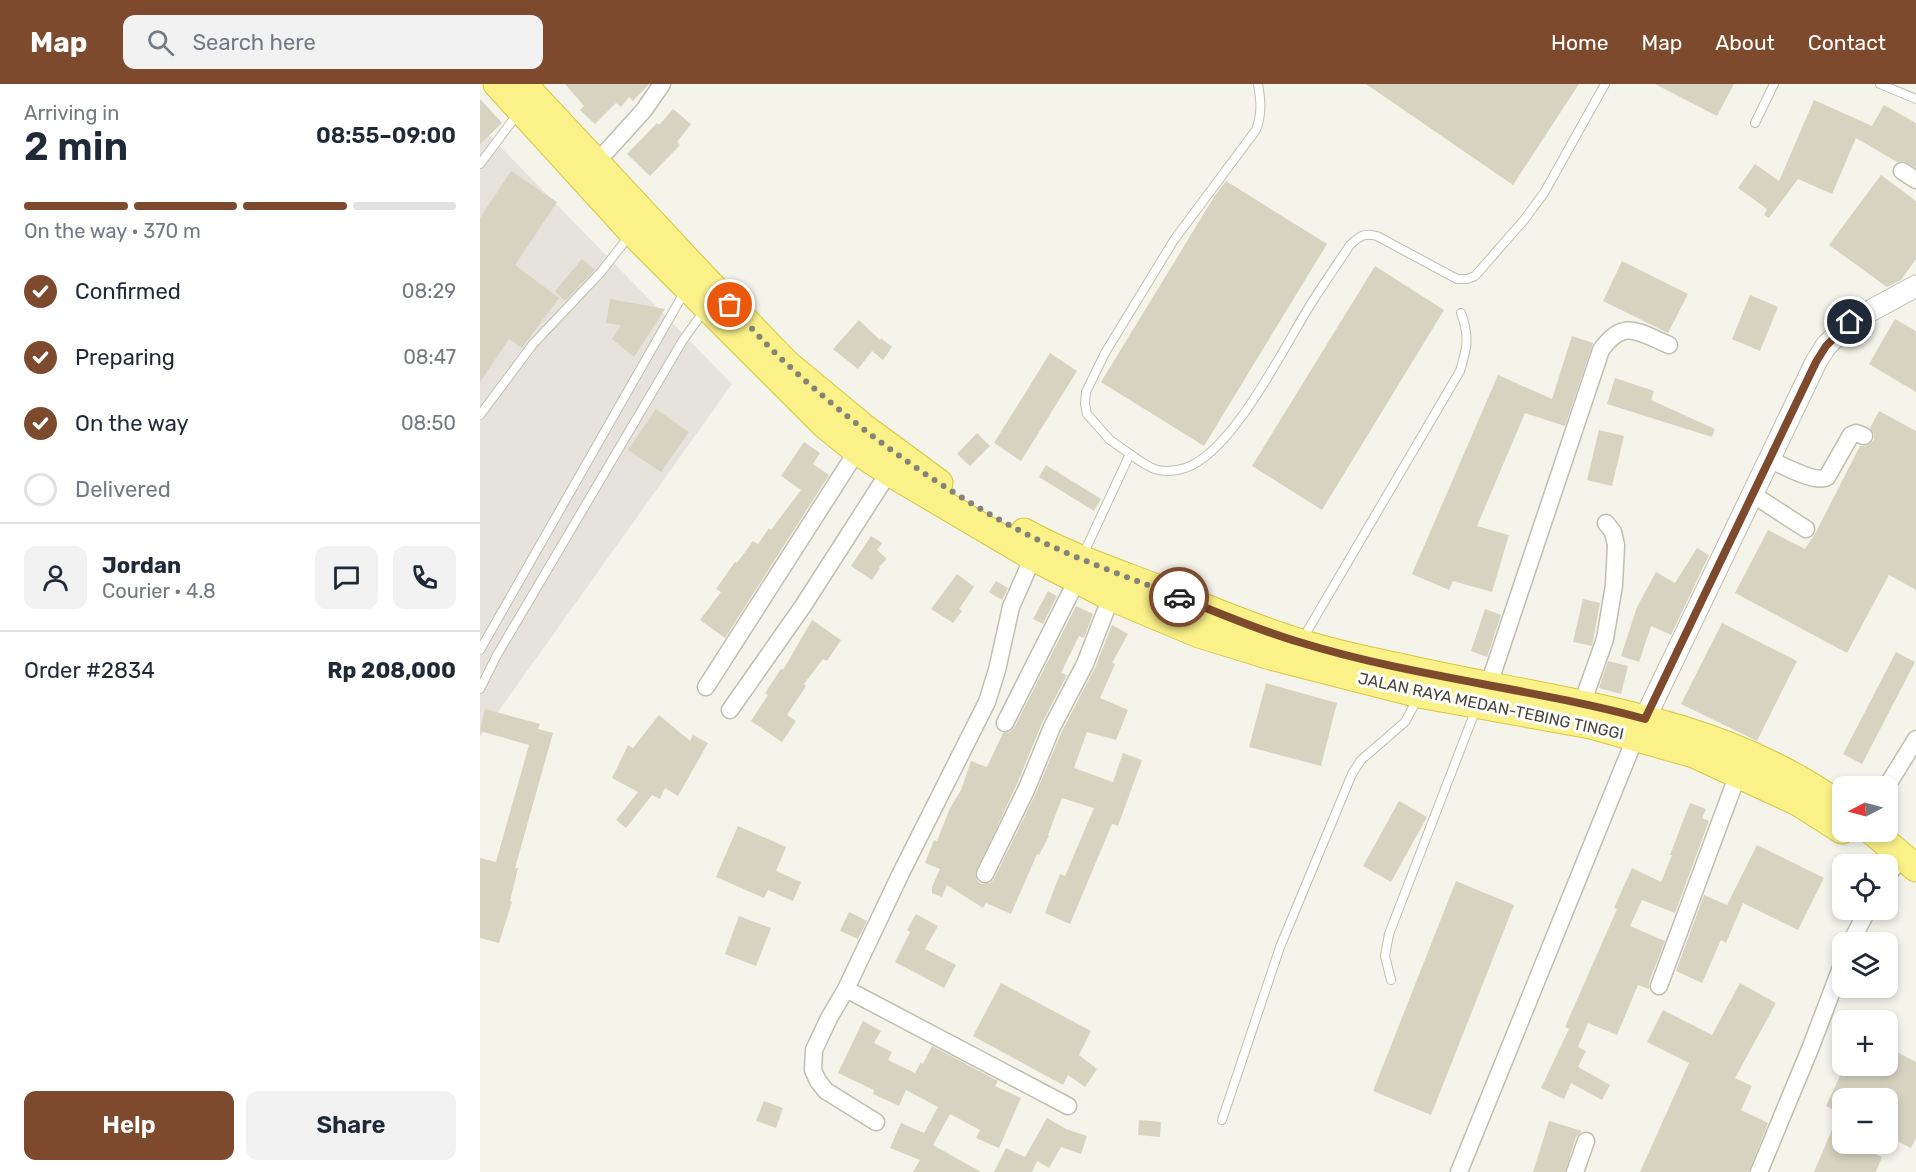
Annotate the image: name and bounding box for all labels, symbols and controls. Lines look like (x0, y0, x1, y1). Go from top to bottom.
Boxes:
search box (123, 15, 543, 69)
text: Map (30, 26, 87, 59)
icon: search (144, 26, 177, 59)
text: Search here (192, 29, 316, 56)
text: Home (1551, 30, 1608, 55)
text: Map (1641, 30, 1682, 55)
text: About (1715, 30, 1775, 55)
text: Contact (1808, 30, 1886, 55)
text: Arriving in (24, 101, 119, 125)
text: 08:55–09:00 (316, 122, 456, 149)
text: 2 min (24, 124, 128, 170)
text: On the way · 370 m (24, 219, 201, 243)
icon: check (24, 275, 57, 308)
text: Confirmed (75, 278, 181, 305)
text: 08:29 (402, 279, 456, 303)
pin (704, 279, 755, 330)
icon: bag (713, 288, 746, 321)
pin (1824, 296, 1875, 347)
icon: home (1833, 305, 1866, 338)
icon: check (24, 341, 57, 374)
text: Preparing (75, 344, 175, 371)
text: 08:47 (403, 345, 456, 369)
icon: check (24, 407, 57, 440)
text: On the way (75, 410, 189, 437)
text: 08:50 (401, 411, 456, 435)
text: Delivered (75, 476, 171, 503)
button: person (24, 546, 87, 609)
button: chat (315, 546, 378, 609)
button: phone (393, 546, 456, 609)
text: Jordan (102, 552, 181, 579)
courier (1149, 567, 1209, 627)
text: Courier · 4.8 (102, 579, 216, 603)
icon: car (1163, 581, 1196, 614)
text: Order #2834 (24, 657, 155, 684)
text: Rp 208,000 (327, 657, 456, 684)
street label: JALAN RAYA MEDAN-TEBING TINGGI (1356, 669, 1626, 743)
north arrow (1832, 776, 1898, 842)
map controls (1832, 776, 1898, 1154)
button: locate (1832, 854, 1898, 920)
button: layers (1832, 932, 1898, 998)
button: + (1832, 1010, 1898, 1076)
button: − (1832, 1088, 1898, 1154)
button: Help (24, 1091, 234, 1160)
button: Share (246, 1091, 456, 1160)

